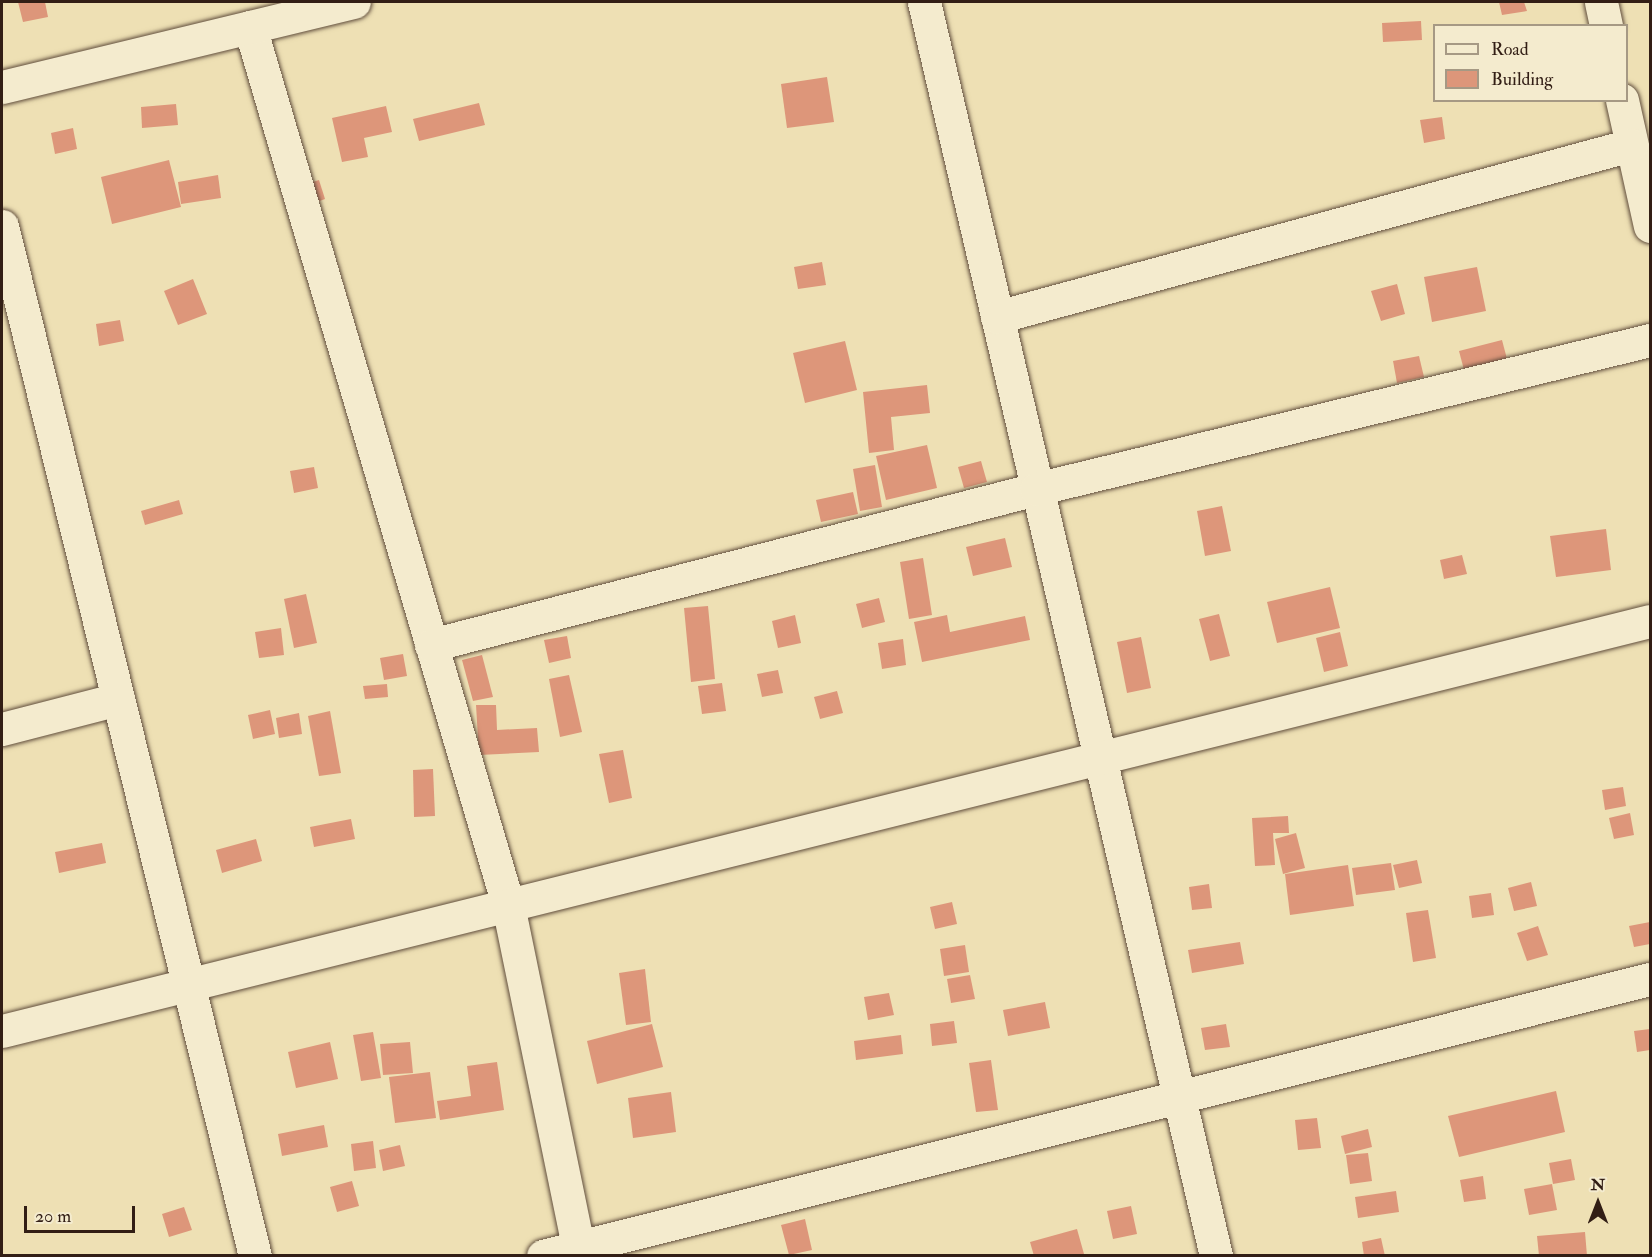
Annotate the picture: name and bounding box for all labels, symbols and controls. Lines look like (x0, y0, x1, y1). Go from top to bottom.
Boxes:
legend (1433, 24, 1628, 102)
text: Road (1491, 38, 1529, 61)
text: Building (1491, 68, 1553, 91)
north arrow (1568, 1173, 1628, 1233)
text: N (1591, 1175, 1605, 1195)
scale bar (27, 1194, 138, 1232)
text: 20 m (35, 1205, 71, 1228)

